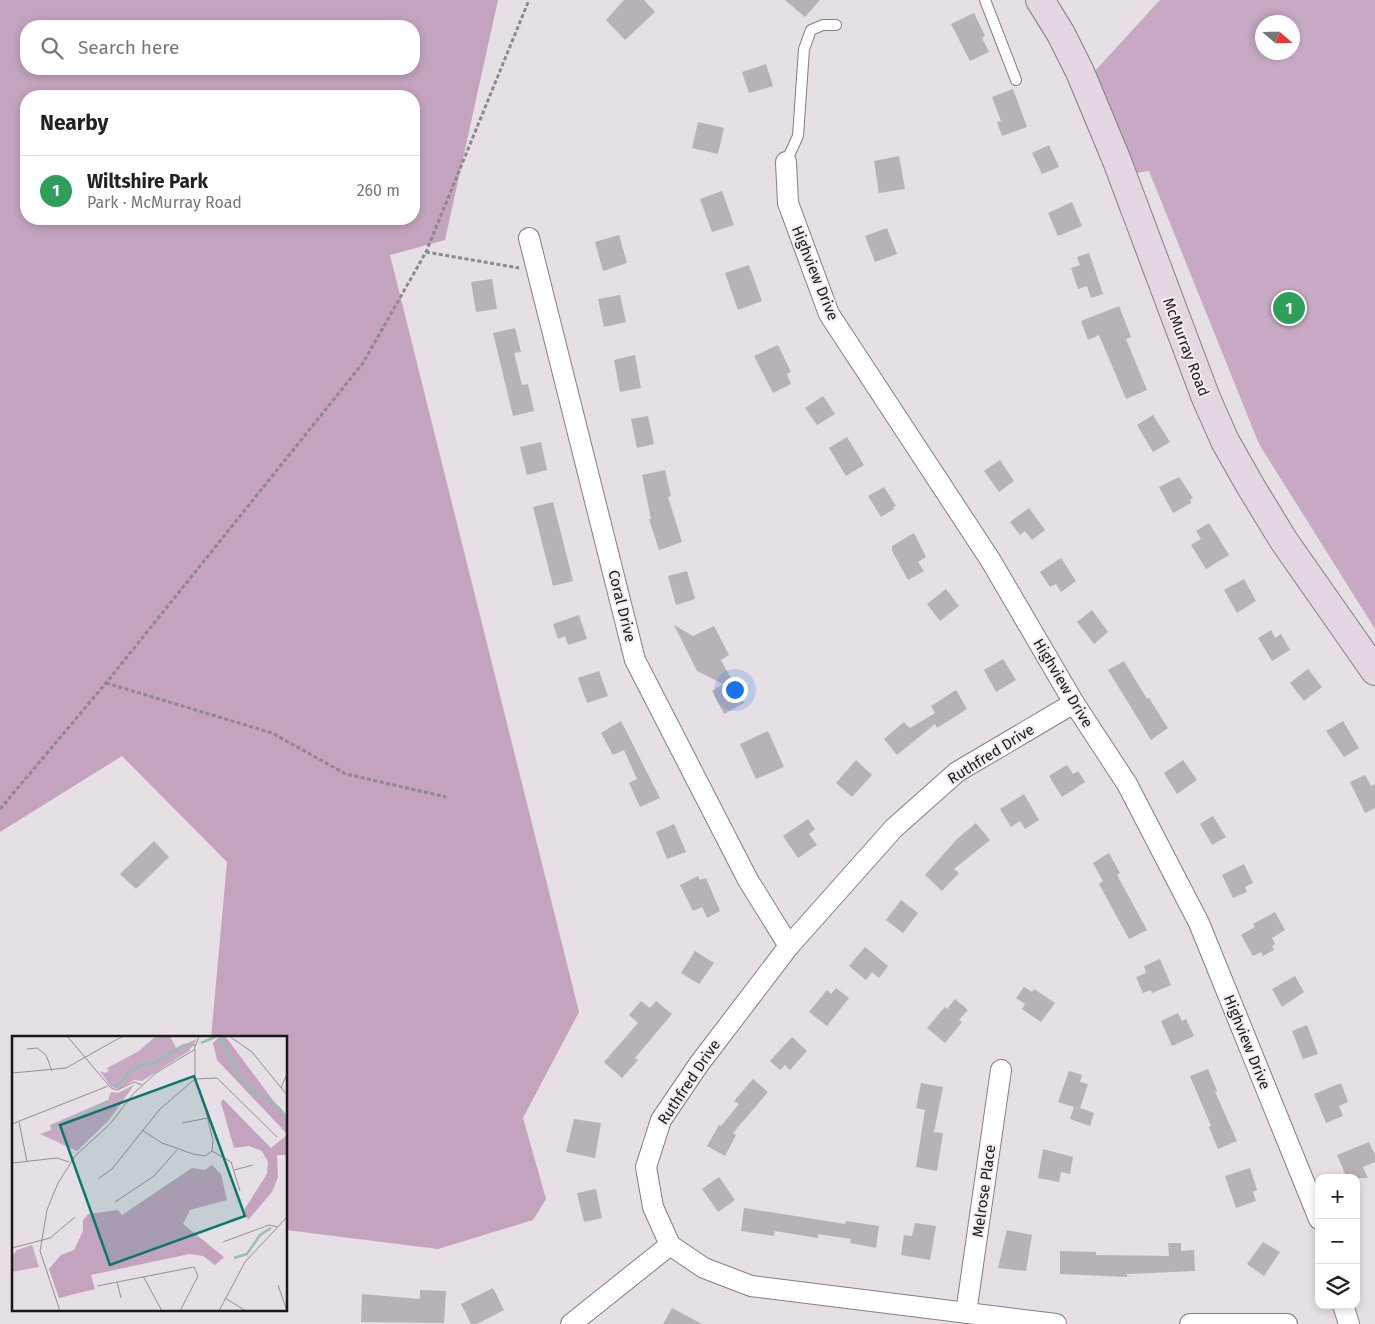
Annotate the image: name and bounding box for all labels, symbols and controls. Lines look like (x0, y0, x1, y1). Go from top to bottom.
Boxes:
north arrow (1255, 15, 1300, 60)
search box (20, 20, 420, 75)
icon: search (38, 34, 66, 62)
text: Search here (78, 36, 179, 59)
text: Nearby (40, 110, 108, 136)
text: Wiltshire Park (87, 170, 208, 193)
text: 1 (52, 181, 60, 200)
text: 260 m (357, 181, 400, 200)
text: Park · McMurray Road (87, 193, 242, 212)
street label: Highview Drive (788, 223, 842, 323)
pin: 1 (1273, 289, 1305, 327)
street label: McMurray Road (1159, 295, 1213, 399)
street label: Coral Drive (604, 568, 640, 644)
street label: Highview Drive (1029, 635, 1097, 731)
your location (722, 677, 748, 703)
street label: Ruthfred Drive (944, 720, 1038, 788)
street label: Highview Drive (1220, 992, 1274, 1092)
inset map (12, 1036, 288, 1312)
street label: Ruthfred Drive (654, 1036, 724, 1128)
street label: Melrose Place (969, 1143, 999, 1239)
map controls (1315, 1174, 1360, 1309)
button: + (1315, 1174, 1360, 1219)
button: − (1315, 1219, 1360, 1264)
button: layers (1315, 1264, 1360, 1309)

